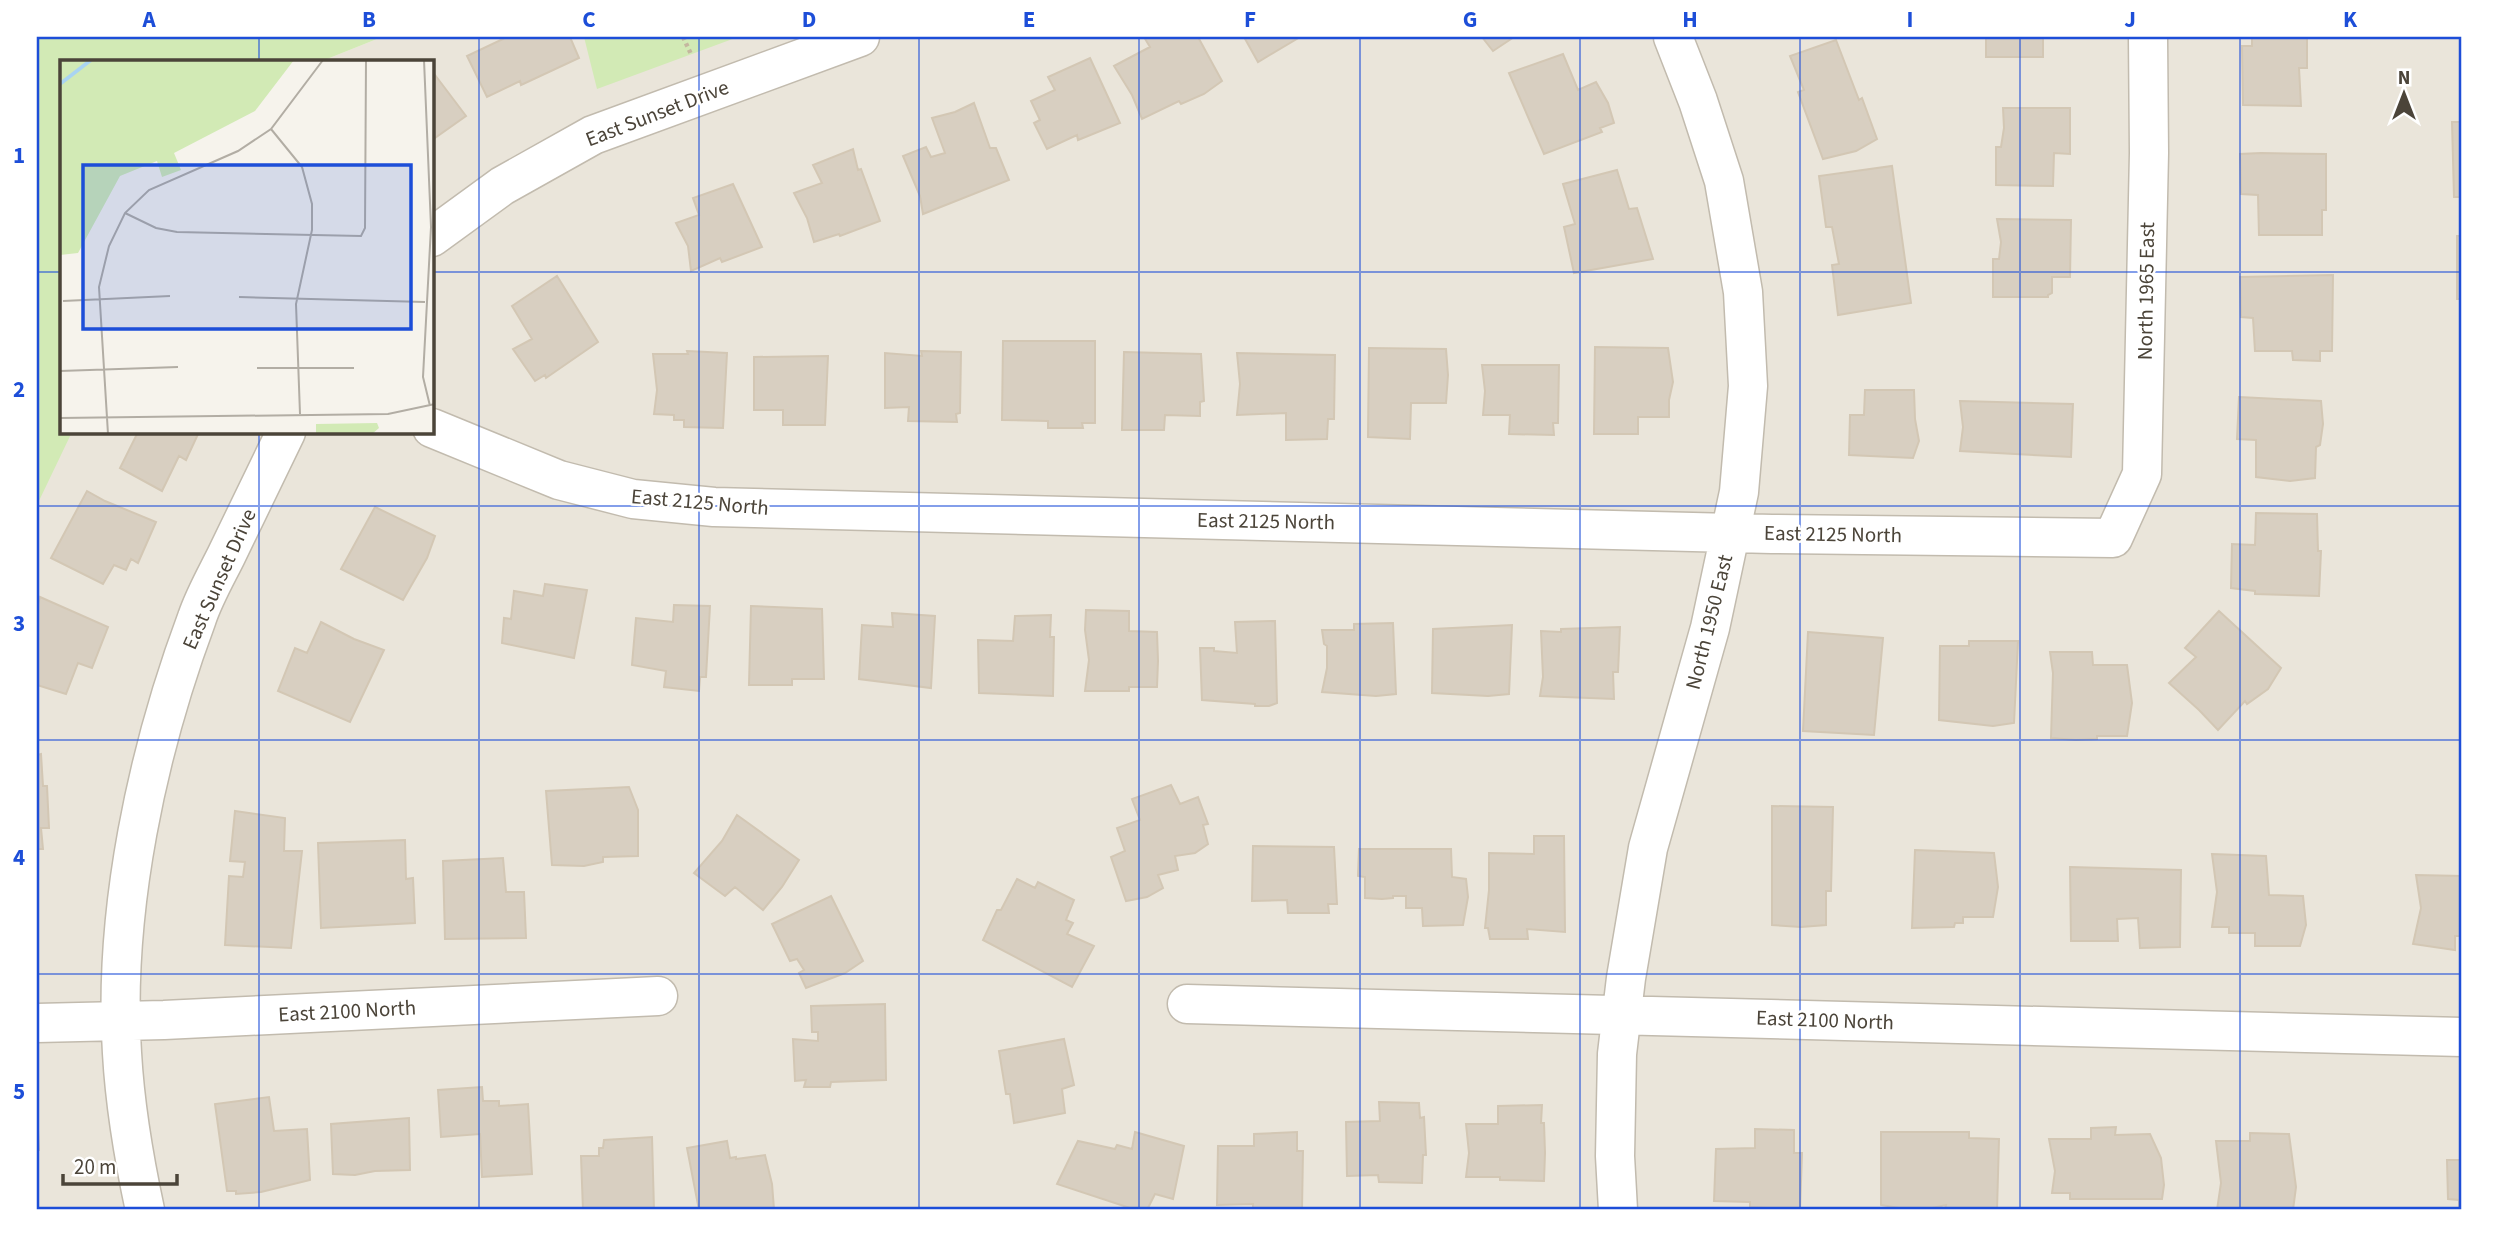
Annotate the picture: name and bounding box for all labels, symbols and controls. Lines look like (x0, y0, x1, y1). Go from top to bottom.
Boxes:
text: A (141, 3, 156, 36)
text: B (362, 3, 376, 36)
text: C (582, 3, 596, 36)
text: D (802, 3, 816, 36)
text: E (1023, 3, 1035, 36)
text: F (1244, 3, 1256, 36)
text: G (1463, 3, 1477, 36)
text: H (1682, 3, 1698, 36)
text: I (1907, 3, 1913, 36)
text: J (2124, 3, 2136, 36)
text: K (2343, 3, 2358, 36)
inset map (60, 60, 434, 434)
north arrow (2370, 60, 2440, 130)
text: N (2398, 65, 2410, 92)
street label: East Sunset Drive (581, 72, 733, 154)
text: 1 (13, 139, 25, 172)
street label: North 1965 East (2130, 222, 2162, 360)
text: 2 (13, 373, 25, 406)
street label: East 2125 North (630, 481, 770, 523)
street label: East Sunset Drive (175, 504, 263, 654)
street label: East 2125 North (1197, 505, 1335, 537)
street label: East 2125 North (1764, 518, 1902, 550)
street label: North 1950 East (1678, 551, 1740, 693)
text: 3 (13, 607, 25, 640)
text: 4 (13, 841, 25, 874)
street label: East 2100 North (277, 992, 417, 1030)
street label: East 2100 North (1755, 1003, 1895, 1037)
text: 5 (13, 1075, 25, 1108)
scale bar (63, 1142, 177, 1186)
text: 20 m (74, 1152, 116, 1182)

